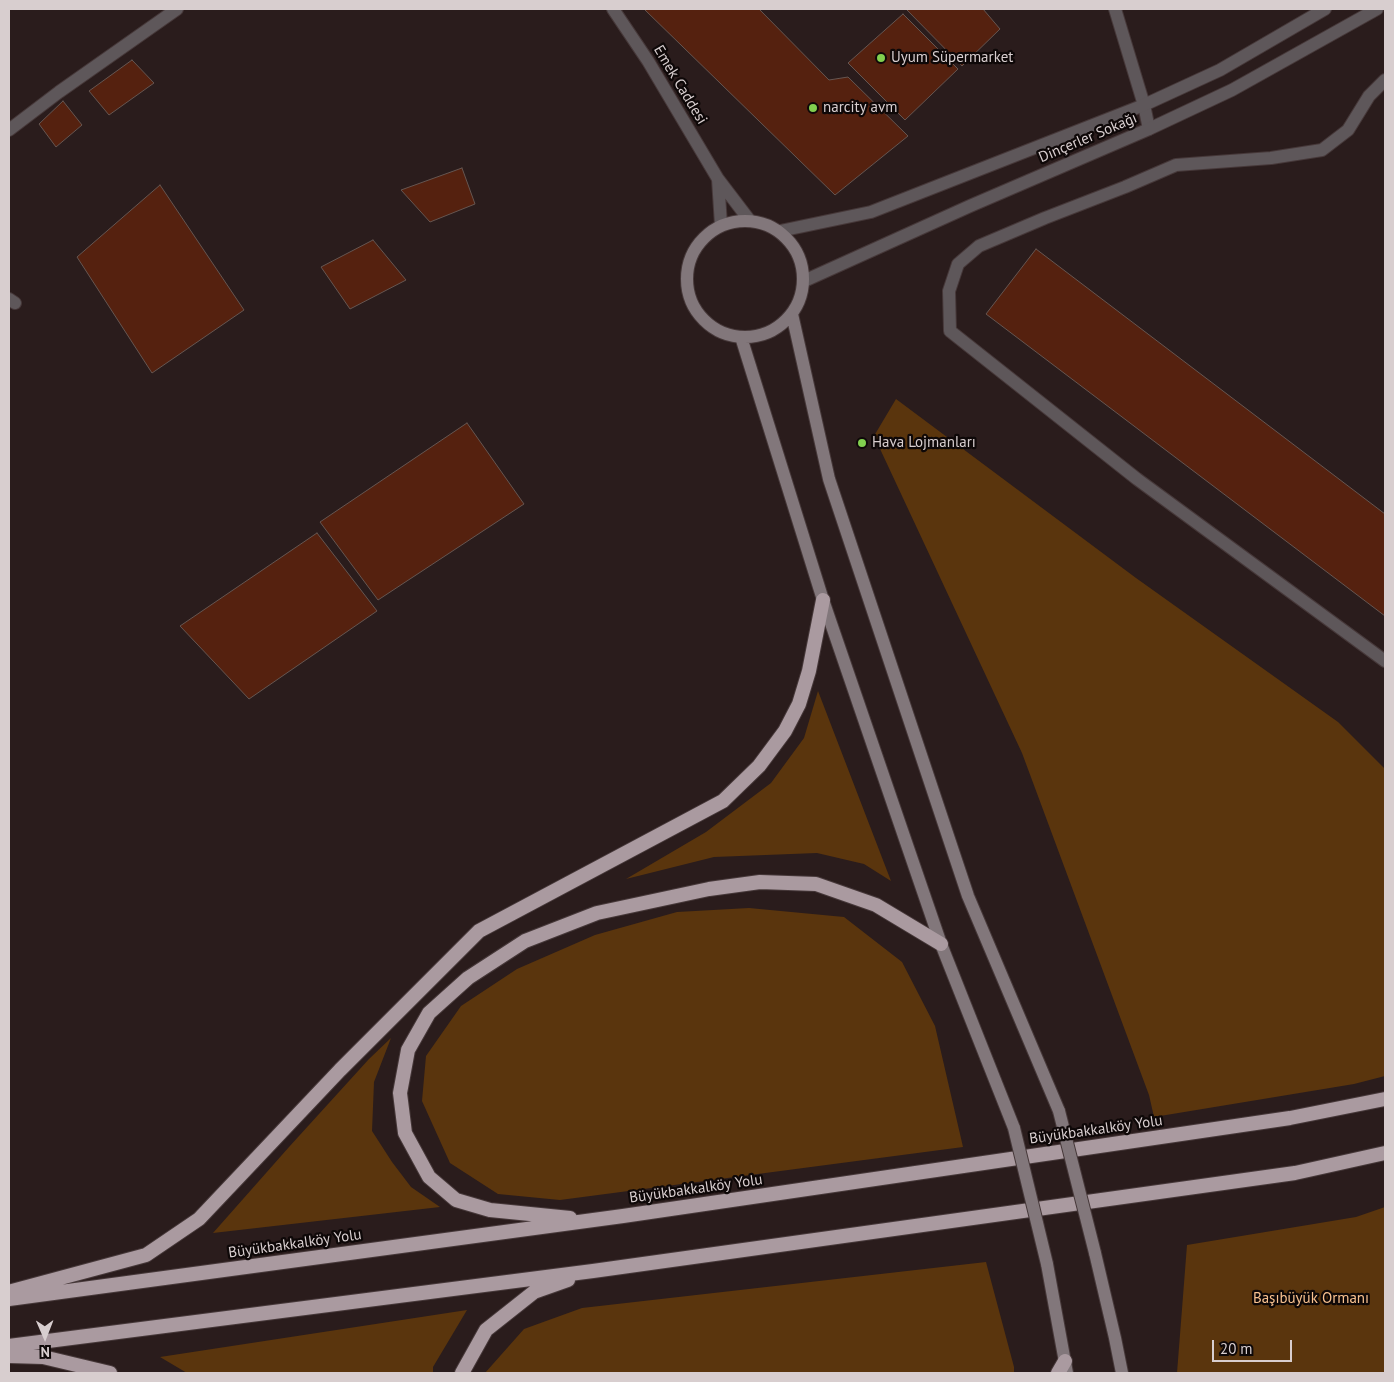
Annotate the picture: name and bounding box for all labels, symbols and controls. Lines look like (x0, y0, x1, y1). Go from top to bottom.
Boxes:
street label: Emek Caddesi (649, 42, 711, 128)
place label: Uyum Süpermarket (891, 49, 1013, 67)
marker: Uyum Süpermarket (875, 52, 887, 64)
place label: narcity avm (823, 99, 897, 117)
marker: narcity avm (807, 102, 819, 114)
street label: Dinçerler Sokağı (1036, 109, 1140, 167)
place label: Hava Lojmanları (872, 434, 976, 452)
marker: Hava Lojmanları (856, 437, 868, 449)
street label: Büyükbakkalköy Yolu (1028, 1112, 1164, 1148)
street label: Büyükbakkalköy Yolu (628, 1171, 764, 1207)
street label: Büyükbakkalköy Yolu (227, 1226, 363, 1262)
park label: Başıbüyük Ormanı (1253, 1290, 1369, 1308)
north arrow (20, 1312, 70, 1362)
scale bar (1214, 1330, 1294, 1362)
text: 20 m (1220, 1339, 1253, 1358)
text: N (41, 1343, 50, 1361)

